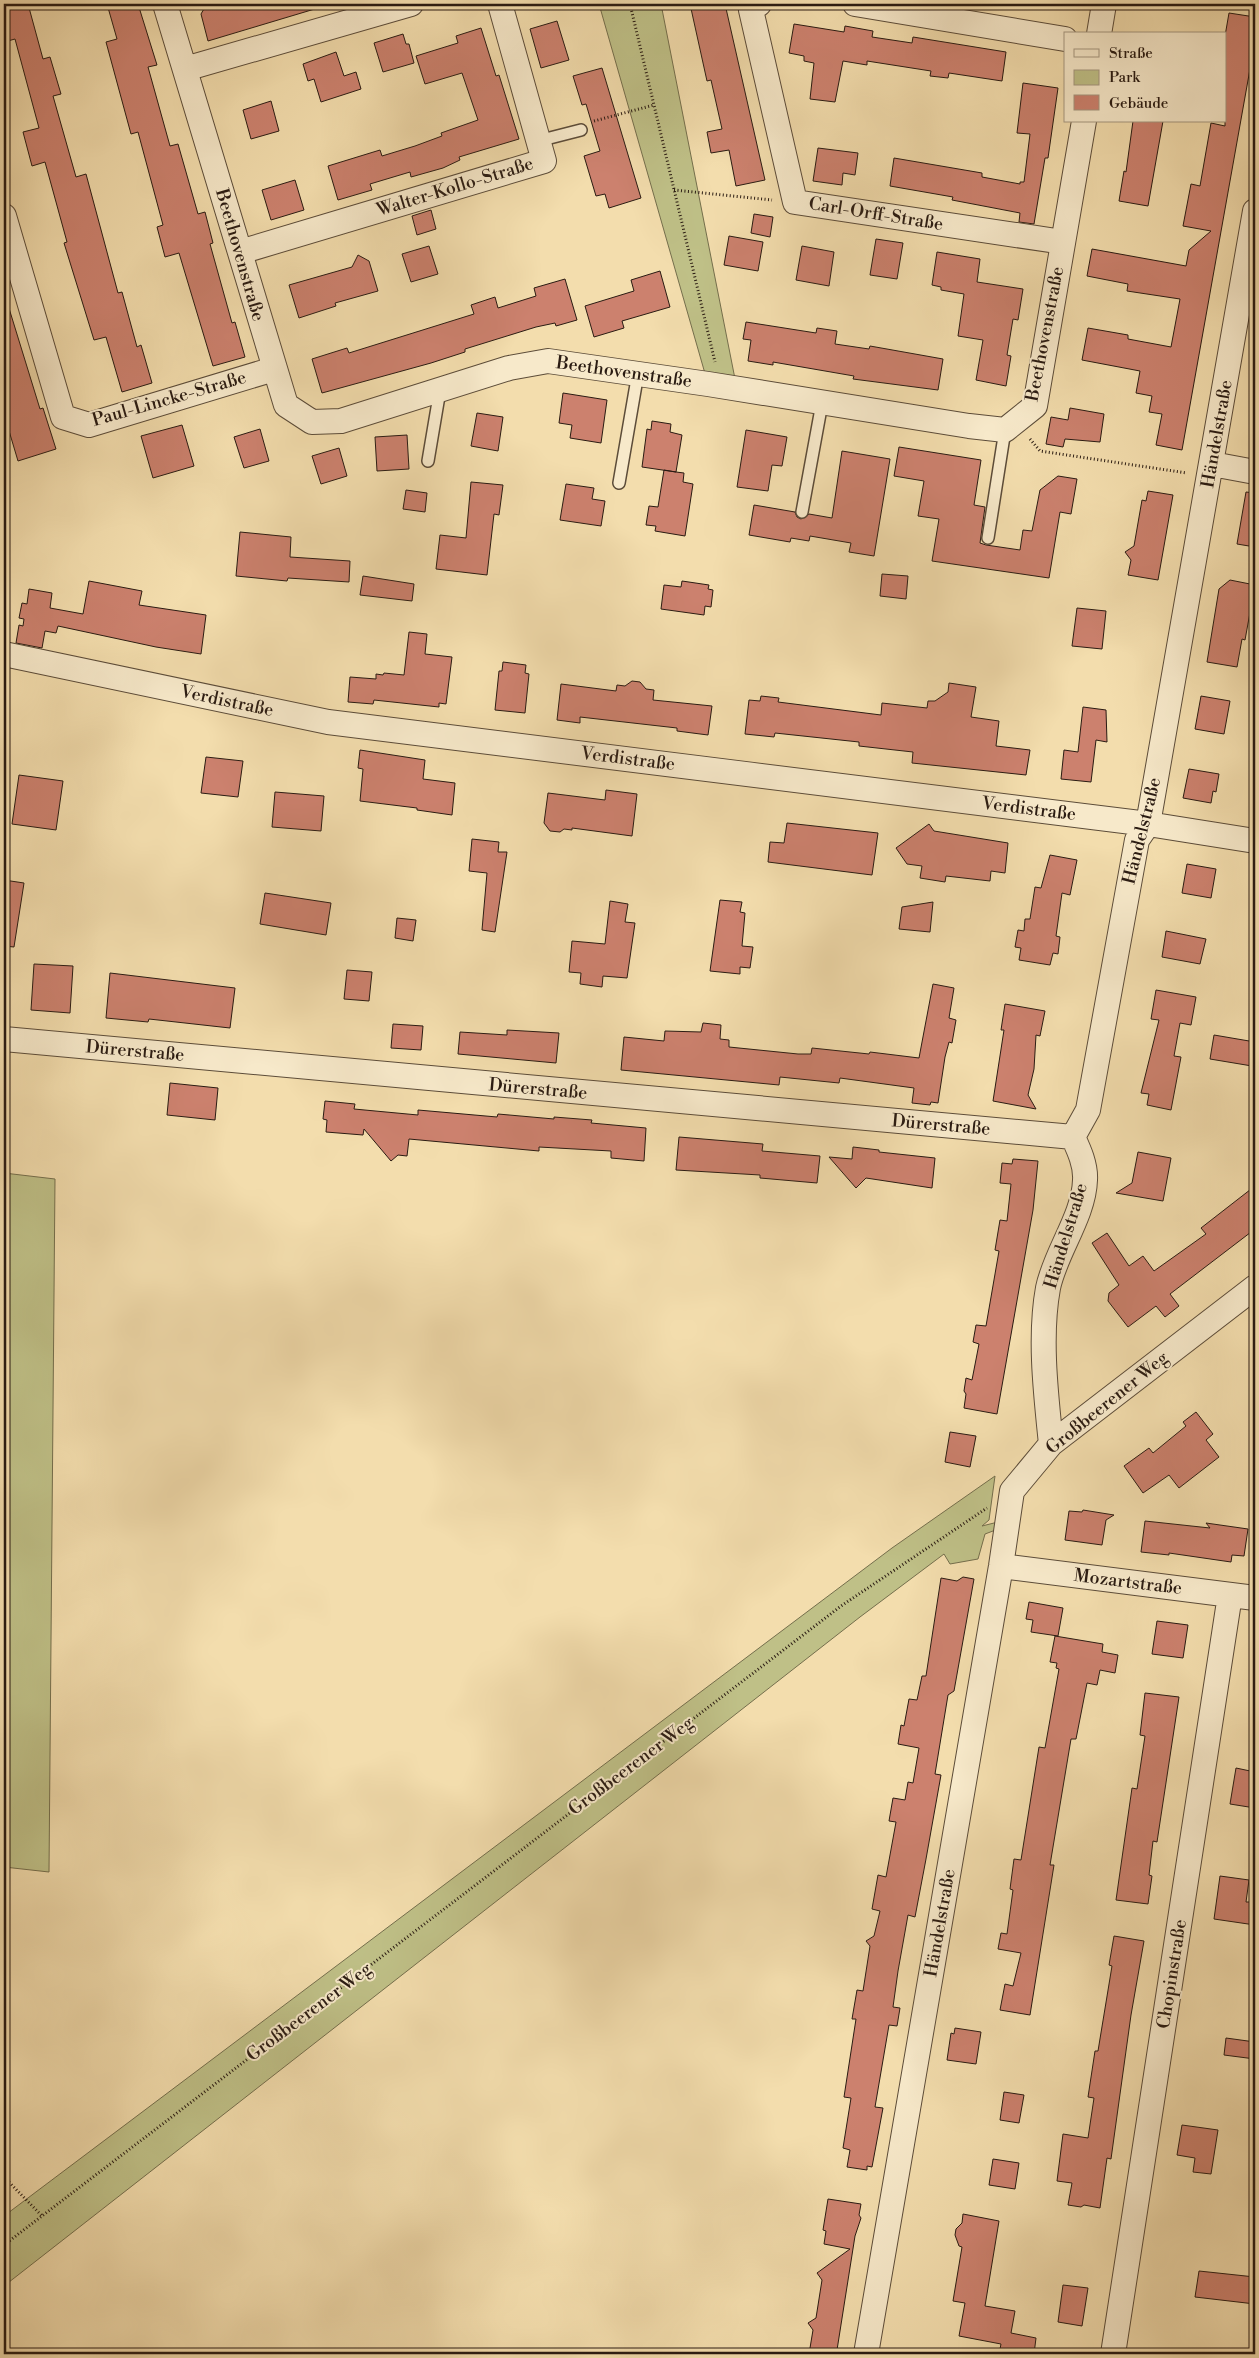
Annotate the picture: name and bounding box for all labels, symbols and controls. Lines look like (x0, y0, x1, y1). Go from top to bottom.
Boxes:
legend (1064, 32, 1226, 122)
text: Straße (1109, 44, 1153, 63)
text: Park (1109, 68, 1141, 87)
text: Gebäude (1109, 94, 1168, 113)
street label: Walter-Kollo-Straße (373, 152, 536, 222)
street label: Beethovenstraße (210, 185, 270, 324)
street label: Carl-Orff-Straße (807, 192, 945, 236)
street label: Beethovenstraße (1020, 265, 1069, 404)
street label: Beethovenstraße (554, 351, 693, 393)
street label: Paul-Lincke-Straße (89, 366, 249, 432)
street label: Händelstraße (1196, 378, 1238, 490)
street label: Verdistraße (177, 680, 276, 722)
street label: Verdistraße (579, 742, 676, 776)
street label: Händelstraße (1118, 775, 1166, 887)
street label: Verdistraße (980, 792, 1077, 826)
street label: Dürerstraße (85, 1035, 185, 1067)
street label: Dürerstraße (488, 1073, 588, 1105)
street label: Dürerstraße (891, 1109, 991, 1141)
street label: Händelstraße (1039, 1180, 1093, 1292)
street label: Großbeerener Weg (1041, 1346, 1173, 1459)
street label: Mozartstraße (1073, 1564, 1183, 1600)
street label: Großbeerener Weg (564, 1711, 699, 1821)
street label: Händelstraße (919, 1867, 961, 1979)
street label: Chopinstraße (1152, 1918, 1192, 2030)
street label: Großbeerener Weg (242, 1957, 377, 2067)

